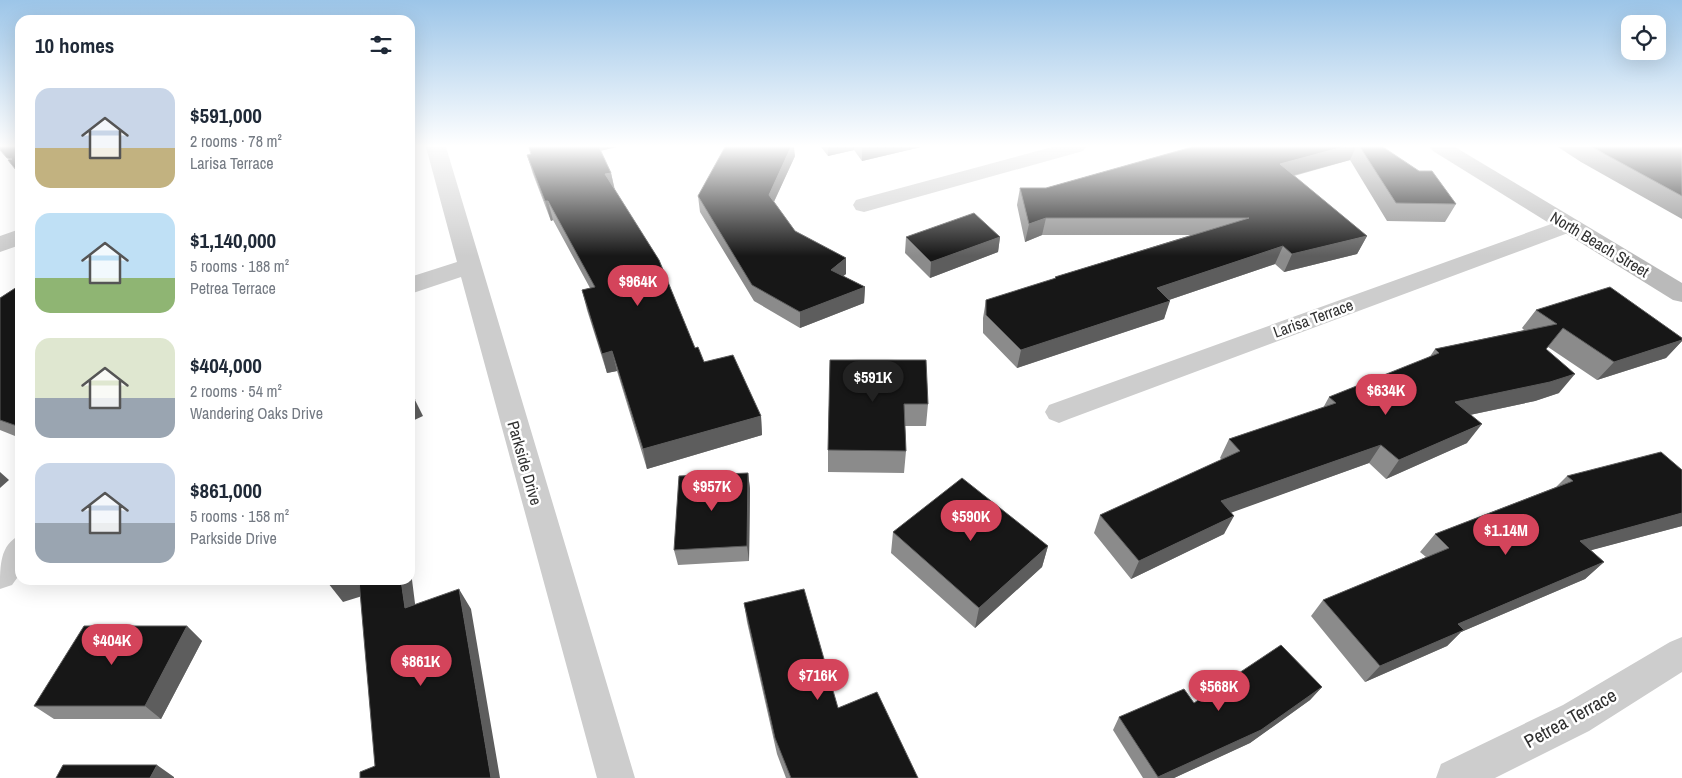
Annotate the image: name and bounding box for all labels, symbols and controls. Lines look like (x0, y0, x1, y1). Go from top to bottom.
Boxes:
map controls (1621, 15, 1666, 60)
button: locate (1621, 15, 1666, 60)
text: 10 homes (35, 31, 114, 60)
icon: filters (367, 31, 395, 59)
text: $591,000 (190, 101, 262, 130)
icon: home (75, 108, 135, 168)
text: 2 rooms · 78 m² (190, 130, 282, 152)
text: Larisa Terrace (190, 152, 274, 174)
street label: North Beach Street (1547, 206, 1654, 282)
text: $1,140,000 (190, 226, 276, 255)
icon: home (75, 233, 135, 293)
text: 5 rooms · 188 m² (190, 255, 289, 277)
pin: $964K (603, 264, 673, 307)
text: $964K (619, 270, 657, 292)
text: Petrea Terrace (190, 277, 276, 299)
street label: Larisa Terrace (1270, 293, 1356, 343)
text: $404,000 (190, 351, 262, 380)
icon: home (75, 358, 135, 418)
pin: $591K (838, 360, 908, 403)
text: $591K (854, 366, 892, 388)
pin: $634K (1351, 374, 1421, 416)
text: $634K (1367, 379, 1405, 401)
text: 2 rooms · 54 m² (190, 380, 282, 402)
text: Wandering Oaks Drive (190, 402, 323, 424)
street label: Parkside Drive (502, 418, 548, 508)
pin: $957K (677, 470, 747, 512)
text: $957K (693, 475, 731, 497)
text: $861,000 (190, 476, 262, 505)
icon: home (75, 483, 135, 543)
pin: $590K (936, 500, 1006, 542)
text: 5 rooms · 158 m² (190, 505, 289, 527)
text: $590K (952, 505, 990, 527)
pin: $1.14M (1465, 514, 1547, 556)
text: $1.14M (1484, 519, 1528, 541)
text: Parkside Drive (190, 527, 277, 549)
pin: $404K (77, 624, 147, 666)
text: $404K (93, 629, 131, 651)
pin: $861K (386, 644, 456, 687)
text: $861K (402, 650, 440, 672)
pin: $716K (783, 658, 853, 701)
text: $716K (799, 664, 837, 686)
pin: $568K (1184, 670, 1254, 712)
text: $568K (1200, 675, 1238, 697)
street label: Petrea Terrace (1519, 682, 1621, 754)

